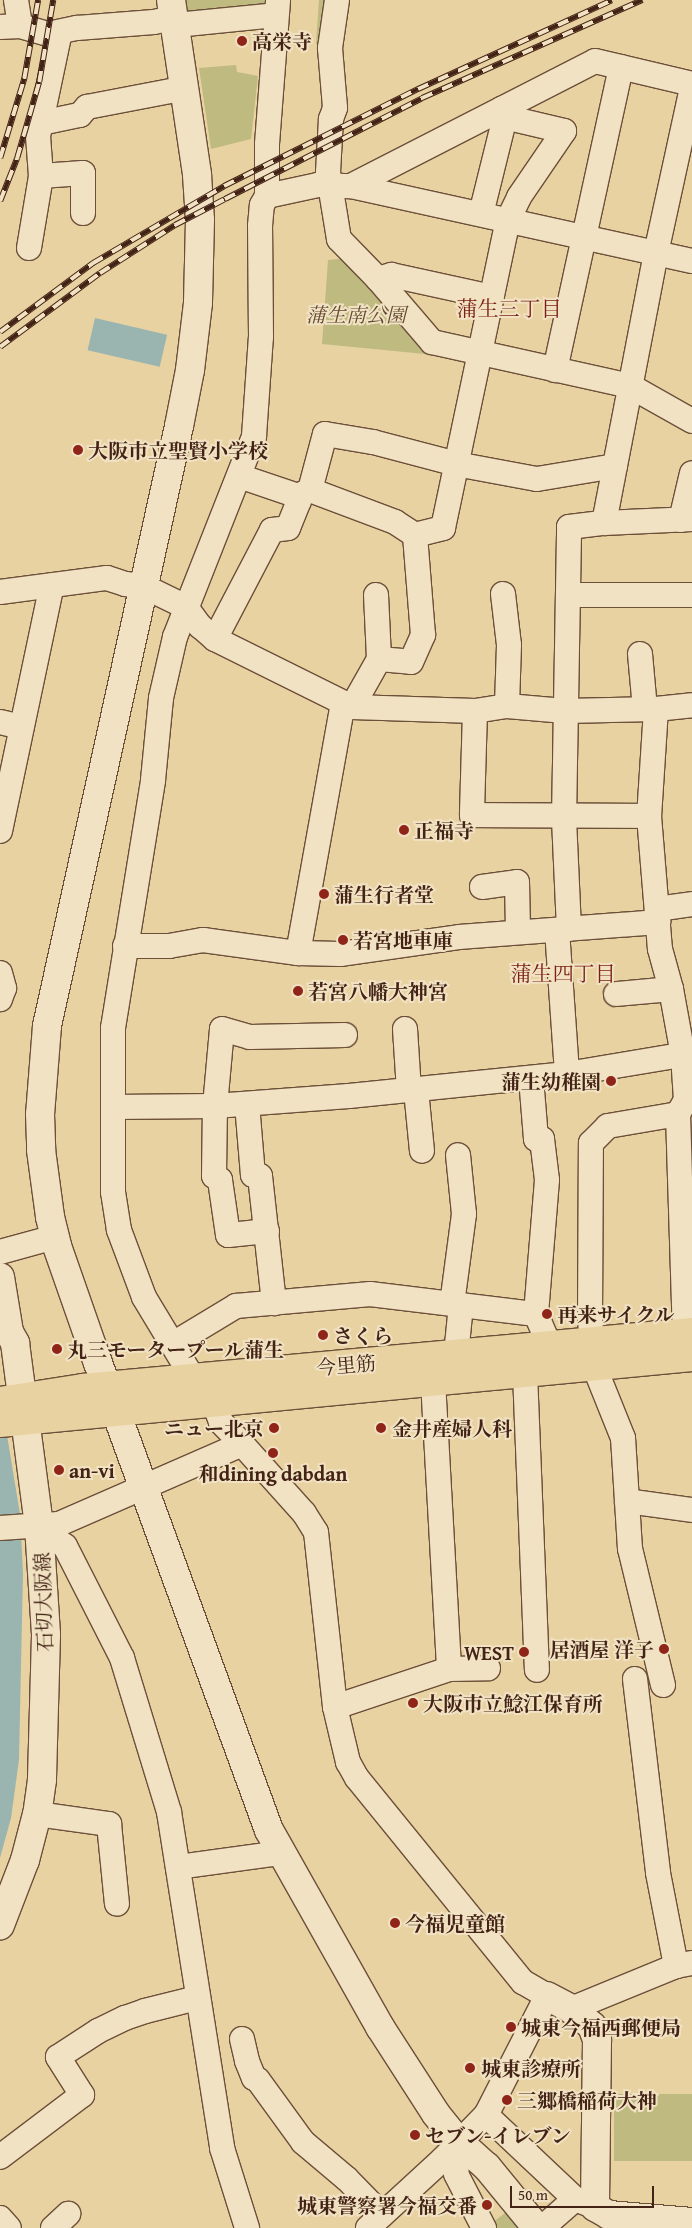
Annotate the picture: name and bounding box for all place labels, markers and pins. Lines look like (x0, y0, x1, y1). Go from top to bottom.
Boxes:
place label: 高栄寺 (252, 29, 312, 53)
marker: 高栄寺 (236, 35, 248, 47)
place label: 大阪市立聖賢小学校 (88, 438, 268, 462)
marker: 大阪市立聖賢小学校 (72, 444, 84, 456)
place label: 正福寺 (414, 818, 474, 842)
marker: 正福寺 (398, 824, 410, 836)
place label: 蒲生行者堂 (334, 882, 434, 906)
marker: 蒲生行者堂 (318, 888, 330, 900)
place label: 若宮地車庫 (353, 928, 453, 952)
marker: 若宮地車庫 (337, 934, 349, 946)
place label: 若宮八幡大神宮 (308, 979, 448, 1003)
marker: 若宮八幡大神宮 (292, 985, 304, 997)
place label: 蒲生幼稚園 (501, 1069, 601, 1093)
marker: 蒲生幼稚園 (605, 1075, 617, 1087)
place label: 再来サイクル (557, 1302, 677, 1326)
marker: 再来サイクル (541, 1308, 553, 1320)
place label: さくら (333, 1323, 393, 1347)
marker: さくら (317, 1329, 329, 1341)
place label: 丸三モータープール蒲生 (67, 1337, 286, 1361)
marker: 丸三モータープール蒲生 (51, 1343, 63, 1355)
place label: ニュー北京 (164, 1416, 264, 1440)
place label: 金井産婦人科 (392, 1416, 512, 1440)
marker: 金井産婦人科 (374, 1421, 388, 1435)
marker: ニュー北京 (268, 1422, 280, 1434)
marker: 和dining dabdan (267, 1447, 279, 1459)
place label: an-vi (69, 1458, 115, 1482)
place label: 和dining dabdan (199, 1461, 347, 1485)
marker: an-vi (53, 1464, 65, 1476)
place label: 居酒屋 洋子 (550, 1637, 654, 1661)
place label: WEST (464, 1640, 514, 1664)
marker: 居酒屋 洋子 (658, 1643, 670, 1655)
marker: WEST (518, 1646, 530, 1658)
place label: 大阪市立鯰江保育所 (423, 1691, 603, 1715)
marker: 大阪市立鯰江保育所 (407, 1697, 419, 1709)
place label: 今福児童館 (405, 1911, 505, 1935)
marker: 今福児童館 (389, 1917, 401, 1929)
place label: 城東今福西郵便局 (521, 2015, 681, 2039)
marker: 城東今福西郵便局 (505, 2021, 517, 2033)
place label: 城東診療所 (481, 2056, 581, 2080)
marker: 城東診療所 (463, 2061, 477, 2075)
place label: 三郷橋稲荷大神 (517, 2088, 657, 2112)
marker: 三郷橋稲荷大神 (501, 2094, 513, 2106)
place label: セブン-イレブン (425, 2123, 572, 2147)
marker: セブン-イレブン (409, 2129, 421, 2141)
place label: 城東警察署今福交番 (297, 2193, 477, 2217)
marker: 城東警察署今福交番 (481, 2199, 493, 2211)

